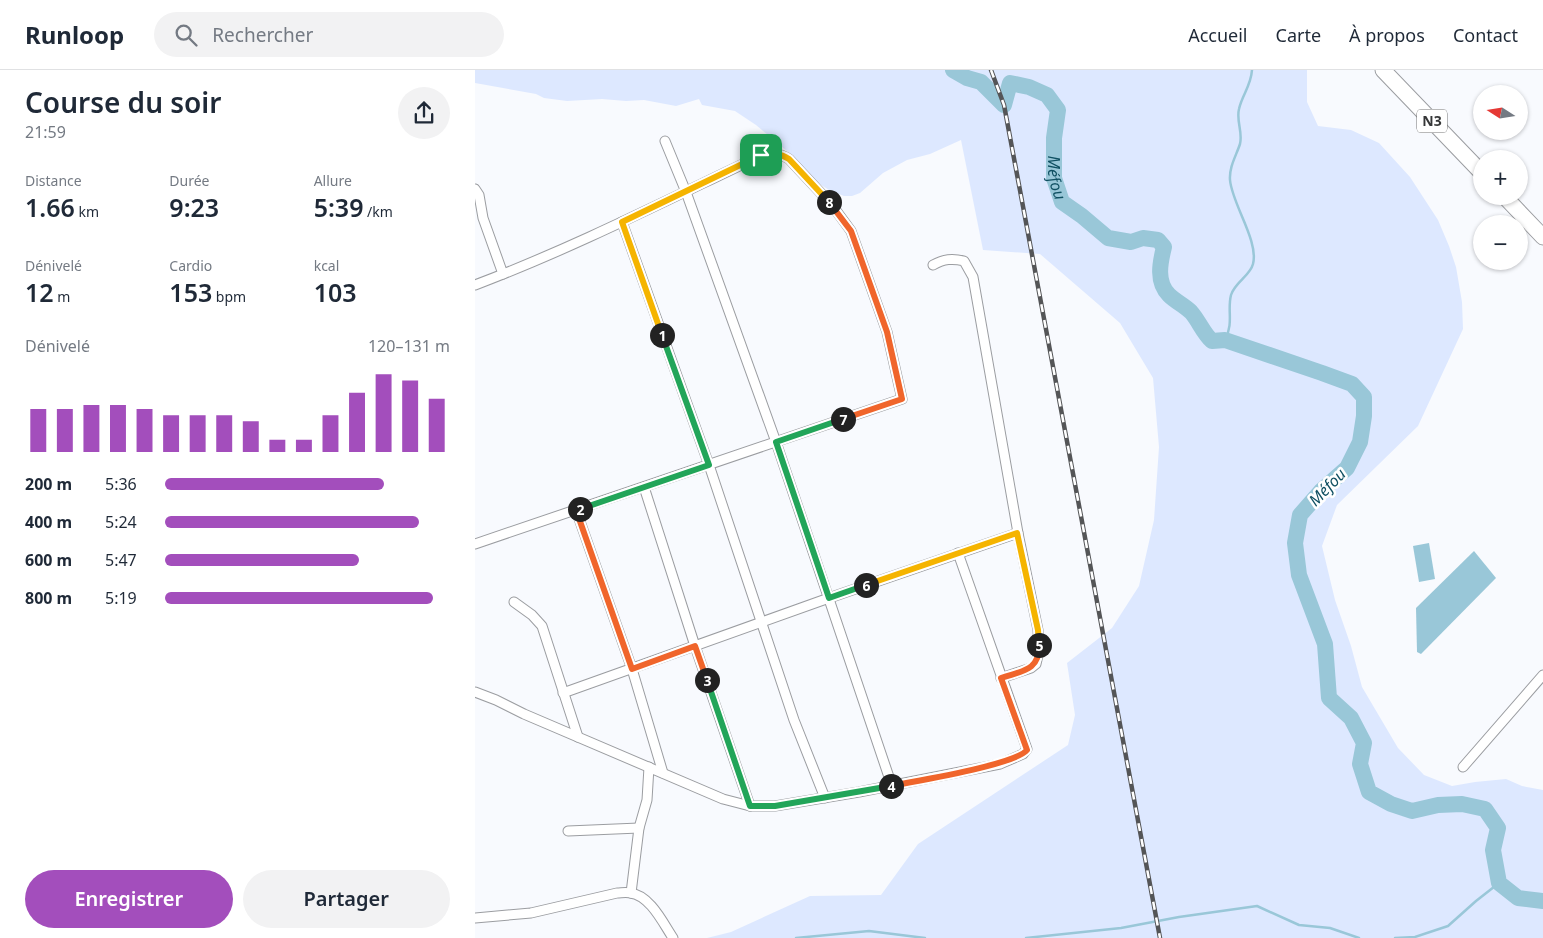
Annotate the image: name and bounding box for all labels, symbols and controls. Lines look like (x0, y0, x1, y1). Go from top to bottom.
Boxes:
search box (154, 12, 504, 57)
text: Runloop (25, 18, 124, 51)
icon: search (172, 21, 200, 49)
text: Rechercher (212, 22, 313, 48)
text: Accueil (1188, 23, 1248, 47)
text: Carte (1276, 23, 1321, 47)
text: À propos (1349, 23, 1425, 47)
text: Contact (1453, 23, 1518, 47)
text: Course du soir (25, 83, 221, 121)
north arrow (1473, 85, 1527, 140)
map controls (1473, 85, 1528, 270)
button: share (398, 87, 450, 139)
road number: N3 (1417, 110, 1447, 132)
text: 21:59 (25, 121, 66, 143)
pin (740, 134, 782, 176)
icon: arrive (747, 141, 775, 169)
button: + (1473, 150, 1528, 205)
water label: Méfou (1043, 156, 1072, 203)
text: Distance (25, 171, 82, 190)
text: Durée (169, 171, 210, 190)
text: Allure (314, 171, 352, 190)
text: 1.66 (25, 190, 75, 224)
text: 9:23 (169, 190, 219, 224)
text: 5:39 (314, 190, 363, 224)
pin: 8 (817, 190, 841, 214)
text: 8 (825, 193, 834, 212)
text: km (75, 202, 99, 221)
text: /km (363, 202, 393, 221)
button: − (1473, 215, 1528, 270)
text: Dénivelé (25, 256, 82, 275)
text: Cardio (169, 256, 212, 275)
text: kcal (314, 256, 339, 275)
text: 12 (25, 275, 54, 309)
text: 153 (169, 275, 212, 309)
text: 103 (314, 275, 357, 309)
text: m (54, 287, 70, 306)
text: bpm (212, 287, 246, 306)
pin: 1 (649, 322, 675, 348)
text: 1 (658, 326, 667, 345)
text: Dénivelé (25, 335, 90, 357)
text: 120–131 m (368, 335, 450, 357)
pin: 7 (831, 406, 855, 432)
text: 7 (839, 410, 848, 429)
water label: Méfou (1304, 463, 1350, 511)
text: 200 m (25, 473, 72, 495)
text: 5:36 (105, 473, 137, 495)
pin: 2 (567, 496, 593, 522)
text: 2 (576, 500, 585, 519)
text: 400 m (25, 511, 72, 533)
text: 5:24 (105, 511, 137, 533)
text: 600 m (25, 549, 72, 571)
text: 5:47 (105, 549, 137, 571)
pin: 6 (853, 572, 879, 598)
text: 6 (862, 576, 871, 595)
text: 800 m (25, 587, 72, 609)
text: 5:19 (105, 587, 137, 609)
pin: 5 (1027, 632, 1051, 658)
text: 5 (1035, 636, 1044, 655)
pin: 3 (695, 668, 719, 692)
text: 3 (703, 671, 712, 690)
pin: 4 (879, 774, 903, 798)
text: 4 (887, 777, 896, 796)
button: Enregistrer (25, 870, 233, 928)
button: Partager (243, 870, 450, 928)

